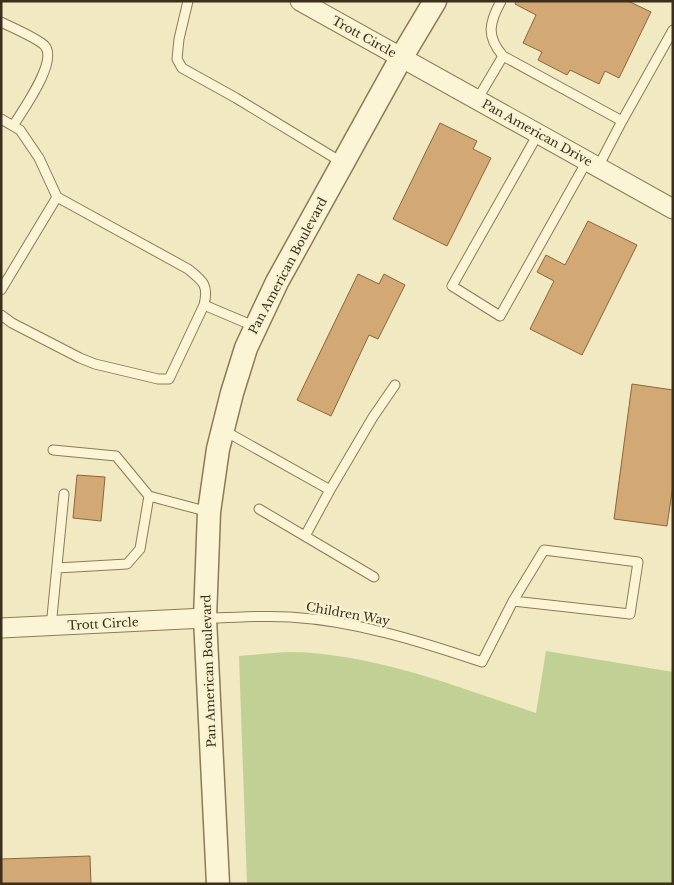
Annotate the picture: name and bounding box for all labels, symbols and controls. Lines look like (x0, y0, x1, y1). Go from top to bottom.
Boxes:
street label: Trott Circle (329, 13, 399, 60)
street label: Pan American Drive (479, 96, 595, 169)
street label: Pan American Boulevard (245, 195, 330, 337)
street label: Pan American Boulevard (198, 594, 219, 748)
street label: Children Way (305, 599, 391, 628)
street label: Trott Circle (67, 614, 139, 633)

